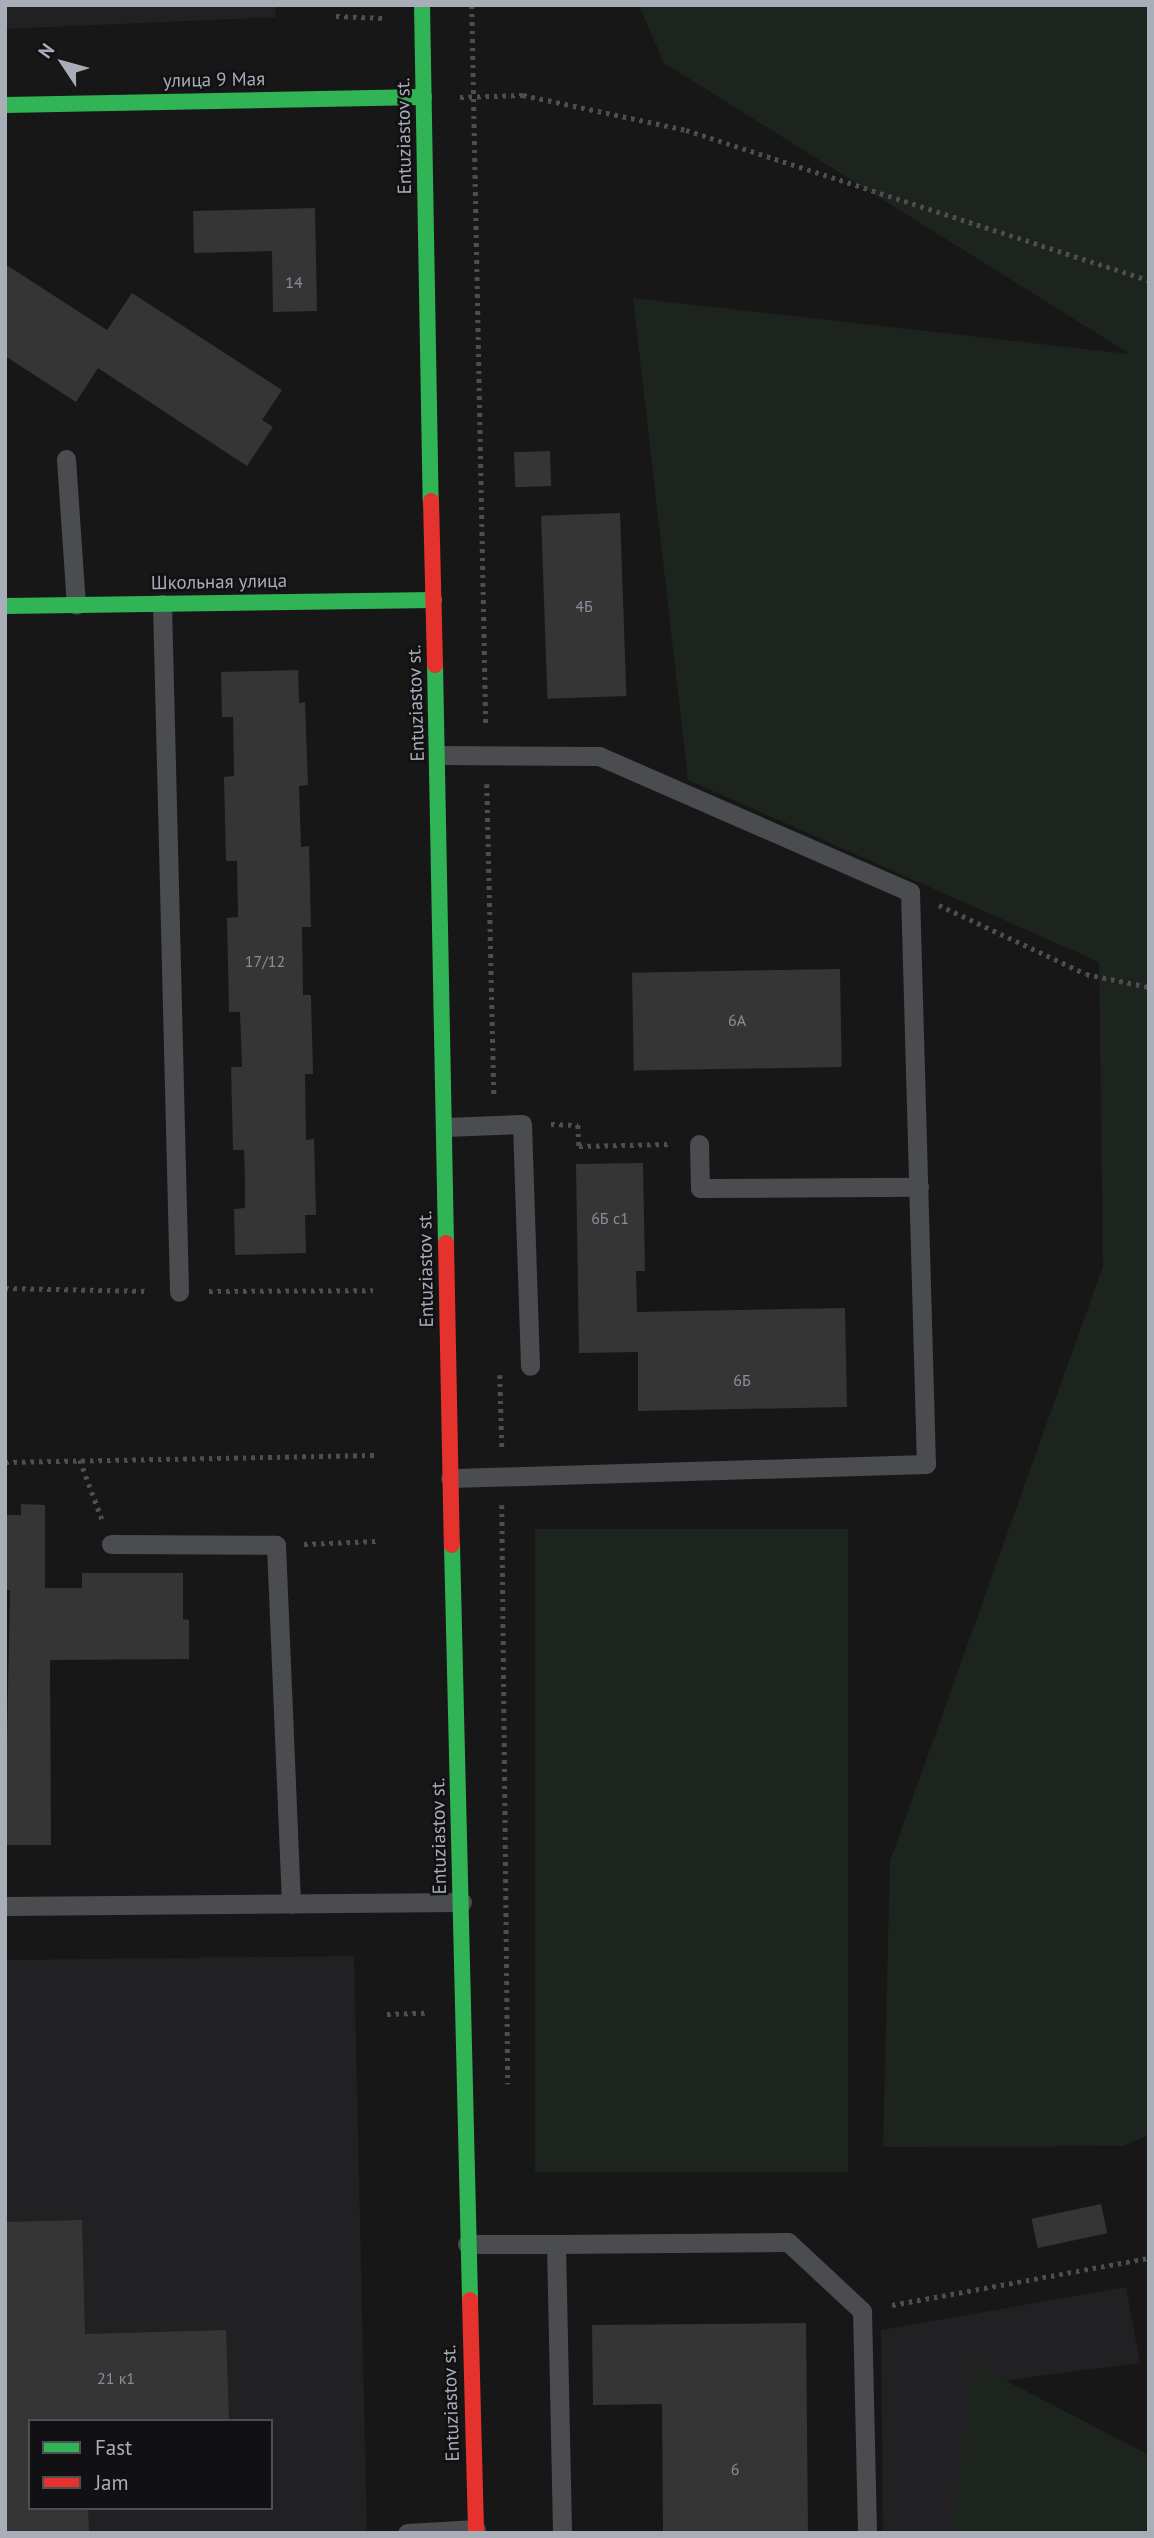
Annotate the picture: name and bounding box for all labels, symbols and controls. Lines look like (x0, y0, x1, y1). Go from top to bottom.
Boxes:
north arrow (28, 28, 98, 98)
text: N (33, 39, 59, 63)
street label: улица 9 Мая (163, 68, 265, 92)
street label: Entuziastov st. (392, 77, 416, 195)
house number: 14 (285, 272, 303, 292)
street label: Школьная улица (151, 569, 287, 595)
house number: 4Б (575, 596, 593, 616)
street label: Entuziastov st. (403, 644, 429, 762)
house number: 17/12 (245, 951, 285, 971)
house number: 6А (728, 1010, 746, 1030)
house number: 6Б с1 (591, 1208, 629, 1228)
street label: Entuziastov st. (414, 1210, 438, 1328)
house number: 6Б (733, 1370, 751, 1390)
street label: Entuziastov st. (427, 1777, 451, 1895)
street label: Entuziastov st. (438, 2344, 464, 2462)
house number: 21 к1 (97, 2368, 135, 2388)
legend (28, 2419, 273, 2510)
text: Fast (95, 2434, 132, 2461)
house number: 6 (731, 2459, 739, 2479)
text: Jam (95, 2469, 129, 2496)

